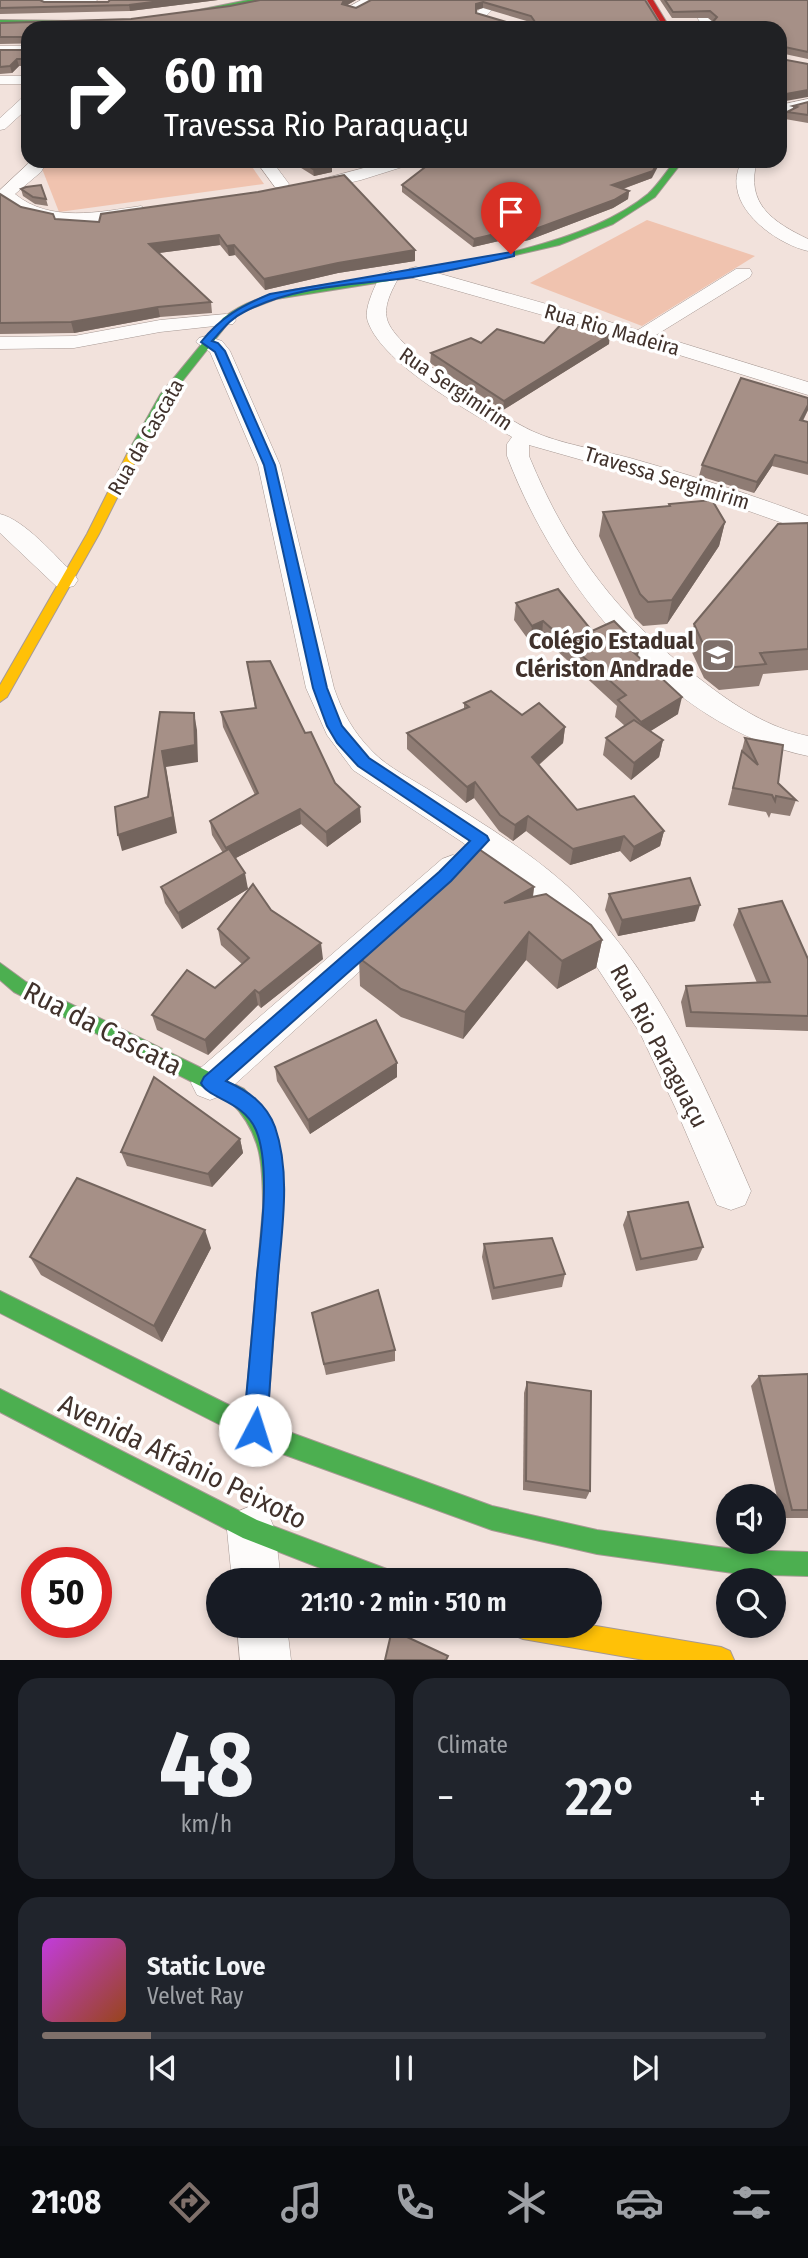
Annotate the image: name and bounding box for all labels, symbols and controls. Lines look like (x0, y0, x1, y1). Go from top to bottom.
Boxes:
text: 60 m (164, 46, 264, 105)
icon: right (49, 49, 140, 140)
text: Travessa Rio Paraquaçu (164, 106, 469, 144)
pin (481, 182, 541, 254)
icon: arrive (492, 193, 530, 231)
street label: Rua Rio Madeira (541, 298, 683, 362)
street label: Rua Sergimirim (394, 342, 518, 436)
street label: Rua da Cascata (102, 374, 190, 500)
street label: Travessa Sergimirim (581, 441, 753, 515)
place label: Colégio Estadual Clériston Andrade (515, 627, 694, 683)
school or university icon: Colégio Estadual Clériston Andrade (699, 636, 737, 674)
street label: Rua Rio Paraguaçu (604, 960, 714, 1132)
street label: Rua da Cascata (18, 974, 187, 1082)
street label: Avenida Afrânio Peixoto (53, 1387, 312, 1536)
position arrow (218, 1393, 292, 1467)
map controls (716, 1484, 786, 1638)
button: sound (716, 1484, 786, 1554)
speed limit sign: 50 (21, 1547, 112, 1638)
button: search (716, 1568, 786, 1638)
text: 21:10 · 2 min · 510 m (301, 1587, 507, 1618)
text: 48 (159, 1710, 254, 1819)
text: Climate (437, 1731, 508, 1759)
text: 22° (565, 1766, 637, 1829)
text: − (437, 1775, 454, 1821)
text: + (749, 1775, 766, 1821)
text: km/h (181, 1810, 232, 1838)
text: Static Love (147, 1951, 265, 1982)
text: Velvet Ray (147, 1982, 243, 2010)
icon: previous (144, 2049, 182, 2087)
icon: pause (385, 2049, 423, 2087)
icon: next (626, 2049, 664, 2087)
icon: directions (165, 2178, 214, 2227)
icon: music (277, 2178, 326, 2227)
icon: phone (390, 2178, 439, 2227)
icon: climate (502, 2178, 551, 2227)
icon: car (615, 2178, 664, 2227)
icon: filters (727, 2178, 776, 2227)
text: 21:08 (32, 2183, 101, 2221)

